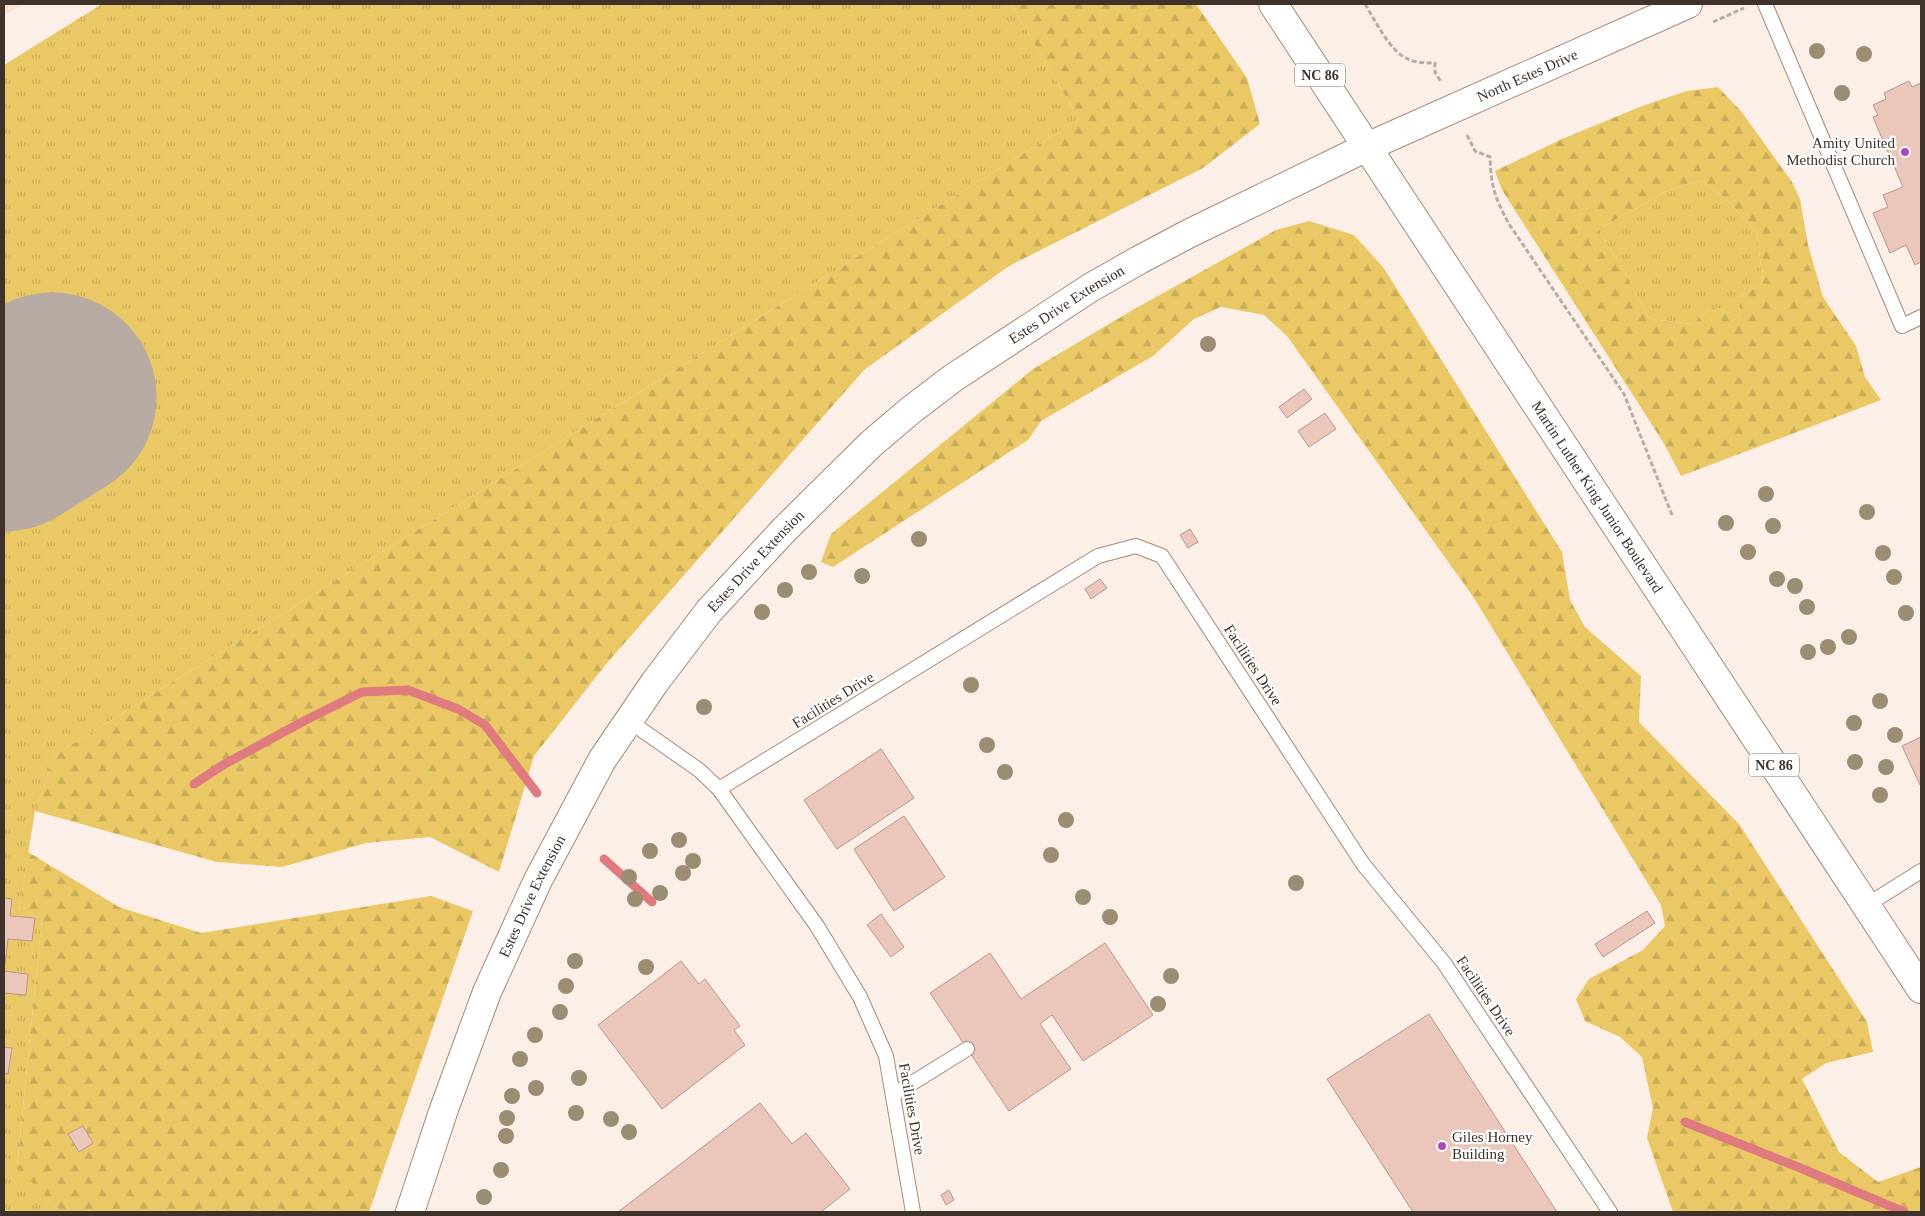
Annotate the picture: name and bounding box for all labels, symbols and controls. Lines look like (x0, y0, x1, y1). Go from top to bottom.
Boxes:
street label: North Estes Drive (1474, 46, 1580, 105)
road number: NC 86 (1295, 64, 1345, 86)
place label: Amity United Methodist Church (1786, 135, 1895, 168)
marker: Amity United Methodist Church (1899, 146, 1911, 158)
street label: Estes Drive Extension (1006, 262, 1127, 347)
street label: Martin Luther King Junior Boulevard (1528, 398, 1666, 596)
street label: Estes Drive Extension (704, 507, 807, 615)
street label: Facilities Drive (1221, 622, 1285, 709)
street label: Facilities Drive (789, 668, 877, 731)
road number: NC 86 (1749, 754, 1799, 776)
street label: Estes Drive Extension (496, 832, 569, 960)
street label: Facilities Drive (1453, 953, 1519, 1039)
street label: Facilities Drive (896, 1062, 928, 1156)
place label: Giles Horney Building (1452, 1129, 1533, 1162)
marker: Giles Horney Building (1436, 1140, 1448, 1152)

